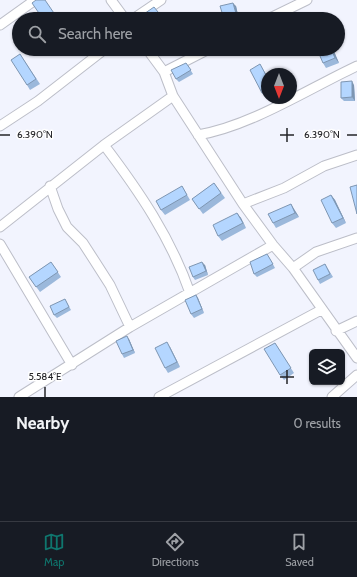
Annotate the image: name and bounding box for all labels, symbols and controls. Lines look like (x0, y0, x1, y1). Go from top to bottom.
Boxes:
search box (12, 12, 345, 56)
icon: search (26, 23, 48, 45)
text: Search here (58, 25, 133, 43)
north arrow (261, 68, 297, 104)
text: 6.390°N (17, 128, 53, 141)
text: 6.390°N (304, 128, 340, 141)
map controls (309, 349, 345, 385)
button: layers (309, 349, 345, 385)
text: 5.584°E (28, 370, 62, 383)
text: Nearby (16, 413, 69, 433)
text: 0 results (293, 415, 341, 431)
tab: Map (43, 531, 65, 569)
tab: Directions (152, 531, 199, 569)
tab: Saved (285, 531, 314, 569)

